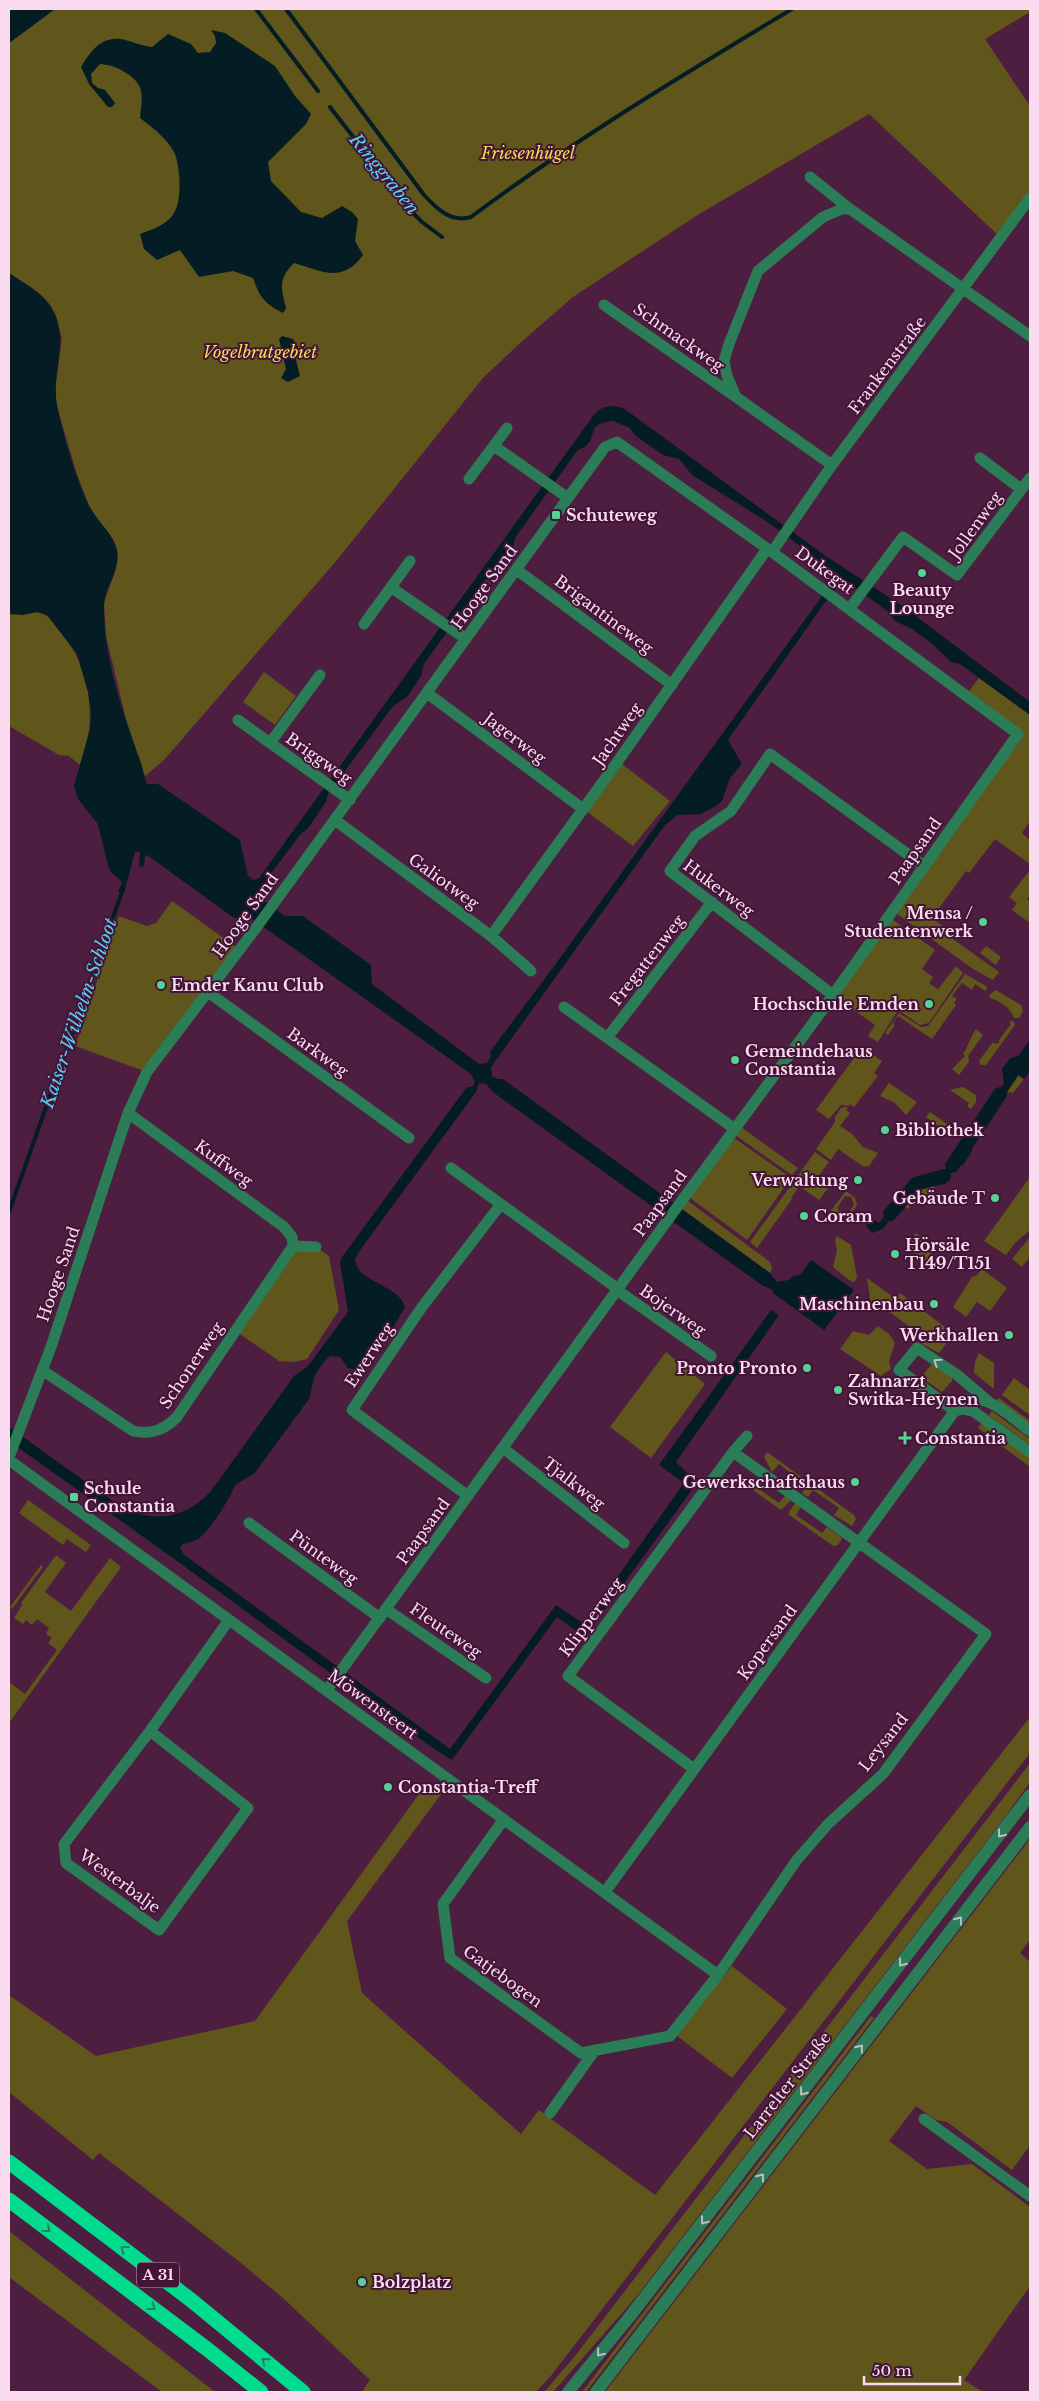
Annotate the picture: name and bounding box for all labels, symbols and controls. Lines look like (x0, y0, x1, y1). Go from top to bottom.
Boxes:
water label: Ringgraben (344, 128, 423, 219)
park label: Friesenhügel (480, 143, 576, 163)
street label: Schmackweg (630, 298, 729, 376)
street label: Frankenstraße (844, 312, 930, 418)
park label: Vogelbrutgebiet (203, 342, 317, 362)
street label: Jollenweg (943, 487, 1006, 564)
place label: Schuteweg (566, 505, 658, 525)
marker: Schuteweg (550, 509, 562, 521)
street label: Hooge Sand (447, 541, 521, 633)
street label: Dukegat (792, 542, 858, 598)
marker: Beauty Lounge (916, 567, 928, 579)
street label: Brigantineweg (551, 570, 658, 658)
place label: Beauty Lounge (890, 580, 954, 618)
street label: Jachtweg (587, 698, 646, 771)
street label: Jagerweg (478, 707, 551, 768)
street label: Briggweg (282, 728, 356, 788)
street label: Paapsand (885, 813, 945, 888)
street label: Galiotweg (405, 849, 483, 913)
street label: Hukerweg (680, 855, 759, 921)
street label: Hooge Sand (208, 869, 282, 961)
place label: Mensa / Studentenwerk (844, 903, 973, 941)
street label: Fregattenweg (605, 910, 689, 1009)
water label: Kaiser-Wilhelm-Schloot (36, 915, 122, 1112)
marker: Mensa / Studentenwerk (977, 916, 989, 928)
place label: Emder Kanu Club (171, 975, 324, 995)
marker: Emder Kanu Club (155, 979, 167, 991)
place label: Hochschule Emden (753, 994, 919, 1014)
marker: Hochschule Emden (923, 998, 935, 1010)
street label: Barkweg (284, 1023, 353, 1081)
place label: Gemeindehaus Constantia (745, 1041, 873, 1079)
marker: Gemeindehaus Constantia (729, 1054, 741, 1066)
place label: Bibliothek (895, 1120, 984, 1140)
marker: Bibliothek (879, 1124, 891, 1136)
street label: Kuffweg (191, 1135, 257, 1191)
street label: Paapsand (629, 1166, 691, 1240)
place label: Verwaltung (750, 1170, 849, 1190)
marker: Verwaltung (852, 1174, 864, 1186)
place label: Gebäude T (893, 1188, 986, 1208)
marker: Gebäude T (989, 1192, 1001, 1204)
place label: Coram (814, 1206, 873, 1226)
marker: Coram (798, 1210, 810, 1222)
street label: Hooge Sand (32, 1223, 84, 1324)
place label: Hörsäle T149/T151 (905, 1235, 991, 1273)
marker: Hörsäle T149/T151 (889, 1248, 901, 1260)
street label: Bojerweg (636, 1280, 710, 1340)
place label: Maschinenbau (799, 1294, 925, 1314)
marker: Maschinenbau (928, 1298, 940, 1310)
street label: Schonerweg (155, 1317, 228, 1412)
street label: Ewerweg (340, 1319, 398, 1391)
place label: Werkhallen (899, 1325, 999, 1345)
marker: Werkhallen (1003, 1329, 1015, 1341)
place label: Pronto Pronto (676, 1358, 797, 1378)
one-way arrow (933, 1358, 942, 1368)
marker: Pronto Pronto (801, 1362, 813, 1374)
place label: Zahnarzt Switka-Heynen (848, 1371, 979, 1409)
marker: Zahnarzt Switka-Heynen (832, 1384, 844, 1396)
place label: Constantia (915, 1428, 1006, 1448)
marker: Constantia (899, 1432, 911, 1444)
street label: Tjalkweg (539, 1453, 609, 1514)
place label: Gewerkschaftshaus (683, 1472, 845, 1492)
marker: Gewerkschaftshaus (849, 1476, 861, 1488)
place label: Schule Constantia (84, 1478, 175, 1516)
marker: Schule Constantia (68, 1491, 80, 1503)
street label: Paapsand (392, 1494, 454, 1568)
street label: Pünteweg (286, 1525, 363, 1589)
street label: Klipperweg (555, 1573, 627, 1660)
street label: Fleuteweg (406, 1598, 486, 1662)
street label: Kopersand (733, 1600, 801, 1684)
street label: Möwensteert (324, 1665, 422, 1743)
street label: Leysand (854, 1709, 912, 1775)
place label: Constantia-Treff (398, 1777, 540, 1797)
marker: Constantia-Treff (382, 1781, 394, 1793)
one-way arrow (998, 1828, 1006, 1837)
street label: Westerbalje (75, 1844, 164, 1917)
one-way arrow (953, 1916, 962, 1925)
street label: Gatjebogen (459, 1940, 547, 2012)
one-way arrow (899, 1957, 907, 1966)
street label: Larrelter Straße (739, 2028, 835, 2142)
one-way arrow (854, 2044, 863, 2054)
one-way arrow (800, 2086, 808, 2095)
one-way arrow (755, 2174, 763, 2183)
one-way arrow (701, 2215, 709, 2224)
one-way arrow (41, 2223, 50, 2231)
one-way arrow (121, 2247, 130, 2255)
road number: A 31 (137, 2262, 179, 2288)
place label: Bolzplatz (372, 2272, 451, 2292)
marker: Bolzplatz (356, 2276, 368, 2288)
one-way arrow (146, 2302, 155, 2310)
one-way arrow (598, 2347, 606, 2356)
scale bar (864, 2354, 960, 2386)
one-way arrow (262, 2357, 271, 2366)
text: 50 m (872, 2361, 912, 2380)

